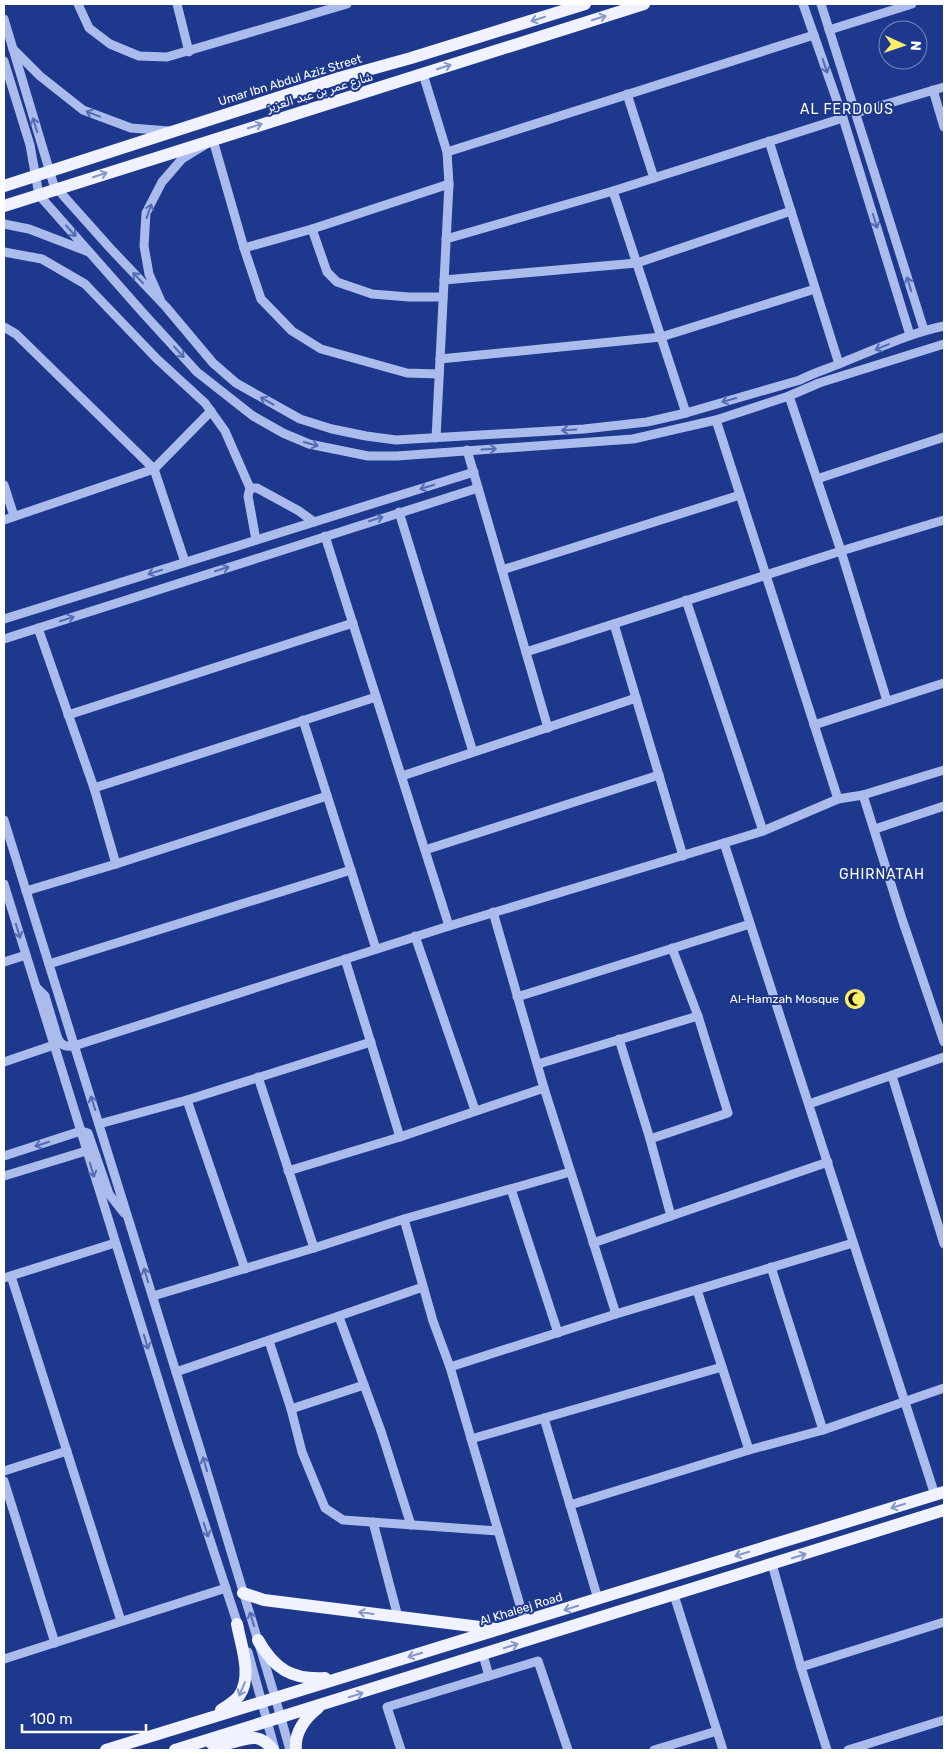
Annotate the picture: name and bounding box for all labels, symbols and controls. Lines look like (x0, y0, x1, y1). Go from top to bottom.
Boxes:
one-way arrow (590, 13, 606, 22)
one-way arrow (531, 15, 547, 24)
north arrow (878, 20, 928, 70)
text: N (907, 40, 924, 51)
street label: Umar Ibn Abdul Aziz Street (217, 51, 364, 108)
one-way arrow (821, 58, 830, 74)
one-way arrow (435, 62, 451, 72)
street label: شارع عمر بن عبد العزيز (264, 69, 375, 117)
district label: AL FERDOUS (800, 101, 894, 118)
one-way arrow (86, 109, 101, 118)
one-way arrow (30, 117, 40, 133)
one-way arrow (247, 121, 263, 131)
one-way arrow (92, 170, 108, 180)
one-way arrow (144, 203, 154, 219)
one-way arrow (870, 213, 880, 229)
one-way arrow (65, 224, 77, 237)
one-way arrow (132, 272, 144, 284)
one-way arrow (904, 276, 914, 292)
one-way arrow (875, 342, 890, 352)
one-way arrow (174, 345, 185, 358)
one-way arrow (260, 396, 275, 406)
one-way arrow (721, 396, 737, 406)
one-way arrow (562, 425, 578, 434)
one-way arrow (303, 439, 319, 449)
one-way arrow (481, 444, 497, 453)
one-way arrow (419, 482, 435, 492)
one-way arrow (368, 514, 384, 524)
one-way arrow (213, 564, 229, 573)
one-way arrow (147, 567, 163, 577)
one-way arrow (59, 613, 75, 623)
district label: GHIRNATAH (839, 866, 925, 883)
one-way arrow (14, 923, 24, 939)
mosque icon: Al-Hamzah Mosque (843, 987, 867, 1011)
place label: Al-Hamzah Mosque (730, 992, 839, 1006)
one-way arrow (87, 1096, 97, 1112)
one-way arrow (34, 1139, 50, 1149)
one-way arrow (88, 1161, 98, 1177)
one-way arrow (141, 1268, 151, 1284)
one-way arrow (142, 1333, 151, 1349)
one-way arrow (199, 1456, 209, 1472)
one-way arrow (890, 1502, 906, 1511)
one-way arrow (202, 1521, 212, 1537)
one-way arrow (735, 1550, 751, 1559)
one-way arrow (791, 1550, 807, 1560)
street label: Al Khaleej Road (478, 1590, 564, 1628)
one-way arrow (563, 1603, 579, 1613)
one-way arrow (358, 1608, 374, 1618)
one-way arrow (246, 1612, 256, 1628)
one-way arrow (502, 1641, 518, 1651)
one-way arrow (408, 1651, 424, 1661)
one-way arrow (236, 1681, 246, 1696)
one-way arrow (347, 1689, 363, 1699)
scale bar (22, 1702, 146, 1734)
text: 100 m (30, 1710, 72, 1728)

